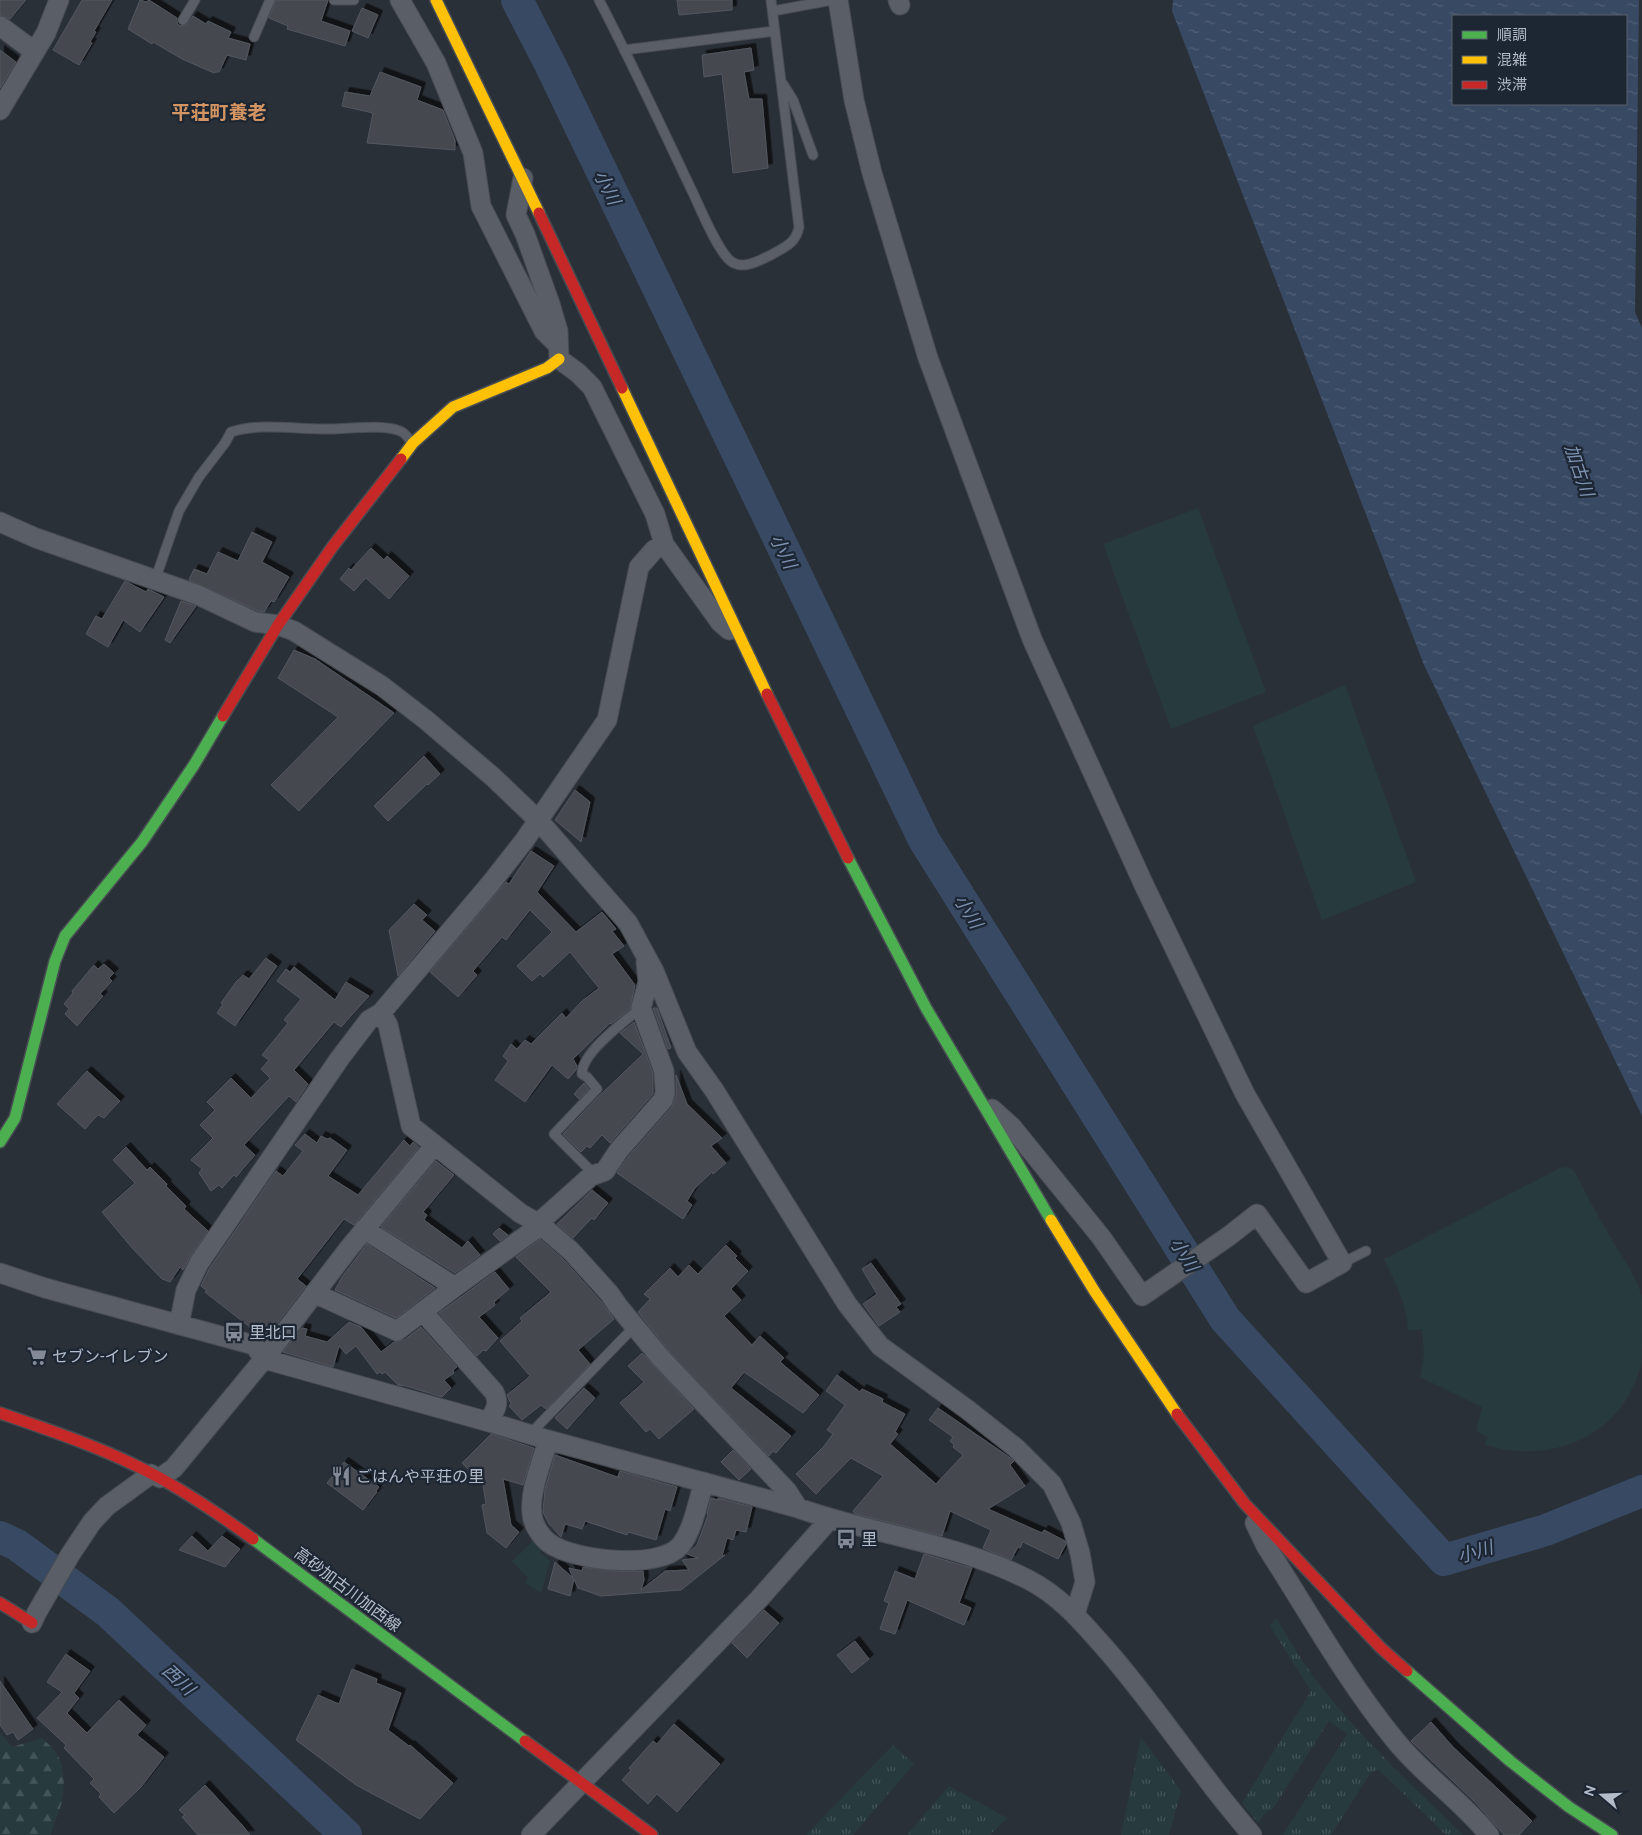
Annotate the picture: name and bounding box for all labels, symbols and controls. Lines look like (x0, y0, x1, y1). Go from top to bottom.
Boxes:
legend (1452, 15, 1627, 105)
text: 順調 (1497, 26, 1527, 43)
text: 混雑 (1497, 51, 1527, 68)
text: 渋滞 (1497, 76, 1527, 93)
district label: 平荘町養老 (171, 101, 267, 123)
water label: 小川 (591, 166, 626, 209)
water label: 加古川 (1562, 441, 1599, 501)
water label: 小川 (767, 530, 802, 573)
water label: 小川 (951, 890, 988, 933)
water label: 小川 (1167, 1233, 1204, 1276)
bus stop icon: 里北口 (223, 1321, 245, 1343)
place label: 里北口 (249, 1323, 297, 1341)
supermarket icon: セブン-イレブン (26, 1345, 48, 1367)
place label: セブン-イレブン (52, 1347, 169, 1365)
restaurant icon: ごはんや平荘の里 (330, 1465, 352, 1487)
place label: ごはんや平荘の里 (356, 1467, 484, 1485)
bus stop icon: 里 (835, 1528, 857, 1550)
place label: 里 (861, 1530, 877, 1548)
water label: 小川 (1455, 1536, 1497, 1566)
street label: 高砂加古川加西線 (291, 1543, 405, 1635)
water label: 西川 (159, 1659, 200, 1700)
north arrow (1577, 1770, 1627, 1820)
text: N (1580, 1783, 1599, 1798)

